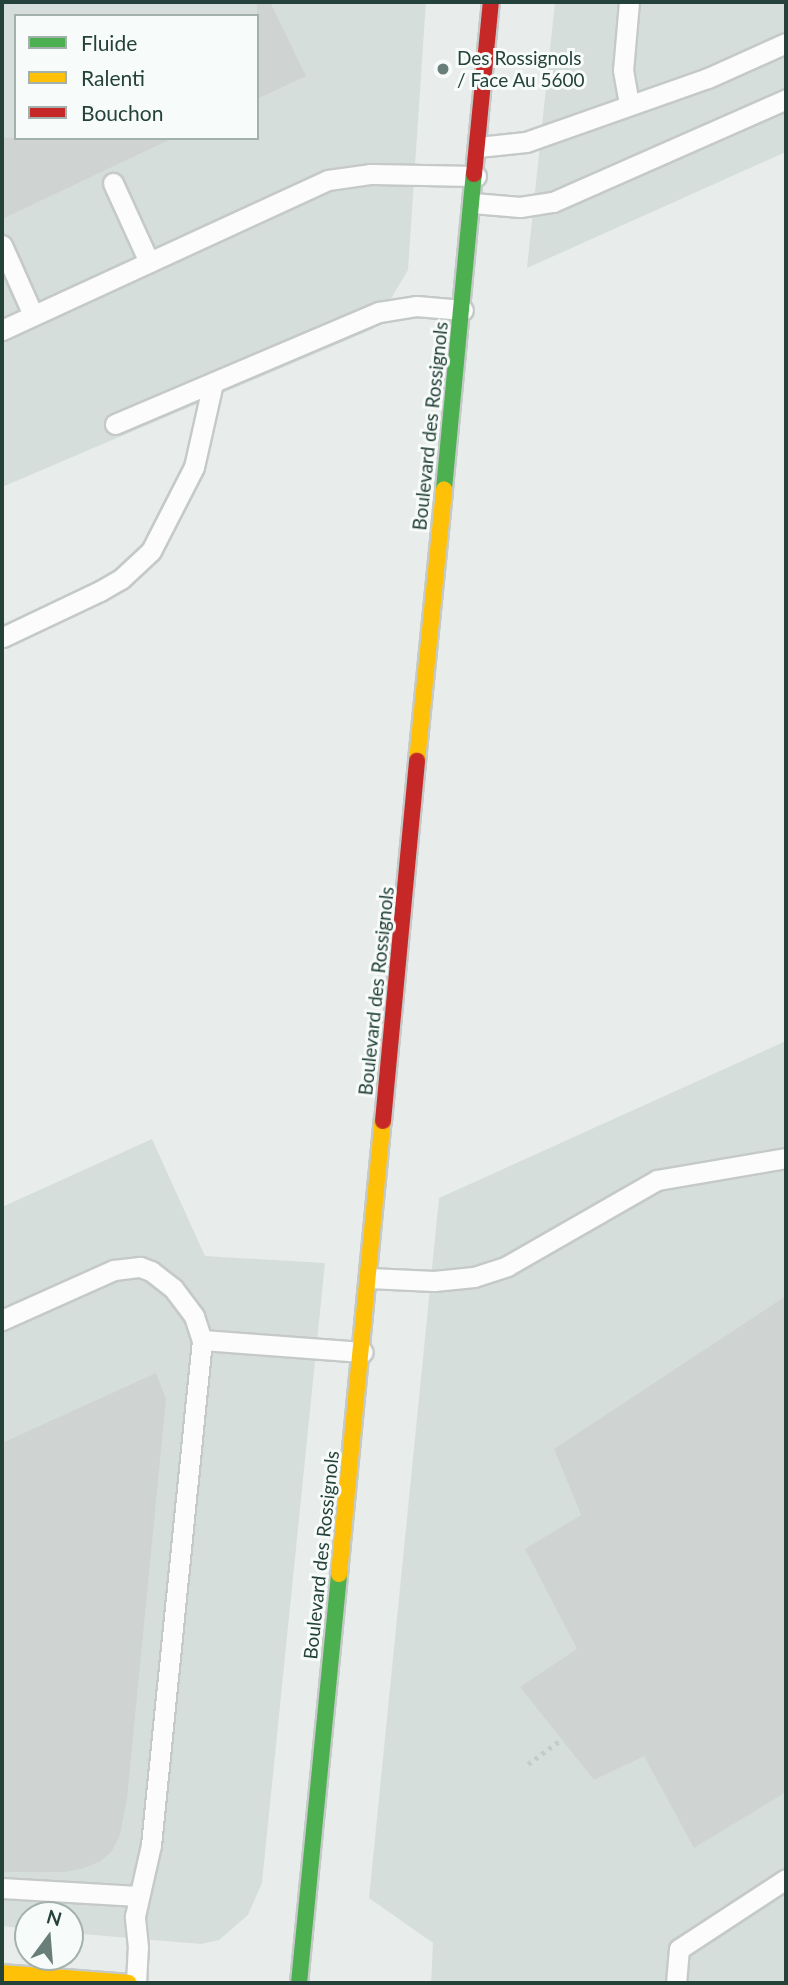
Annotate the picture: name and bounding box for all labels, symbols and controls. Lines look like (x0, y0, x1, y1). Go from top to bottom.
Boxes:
legend (14, 14, 259, 140)
text: Fluide (81, 30, 137, 55)
place label: Des Rossignols / Face Au 5600 (457, 47, 585, 91)
marker: Des Rossignols / Face Au 5600 (435, 61, 451, 77)
text: Ralenti (81, 65, 145, 90)
text: Bouchon (81, 100, 163, 125)
street label: Boulevard des Rossignols (408, 321, 452, 531)
street label: Boulevard des Rossignols (354, 886, 398, 1096)
street label: Boulevard des Rossignols (299, 1450, 343, 1660)
north arrow (14, 1901, 84, 1971)
text: N (44, 1904, 65, 1930)

